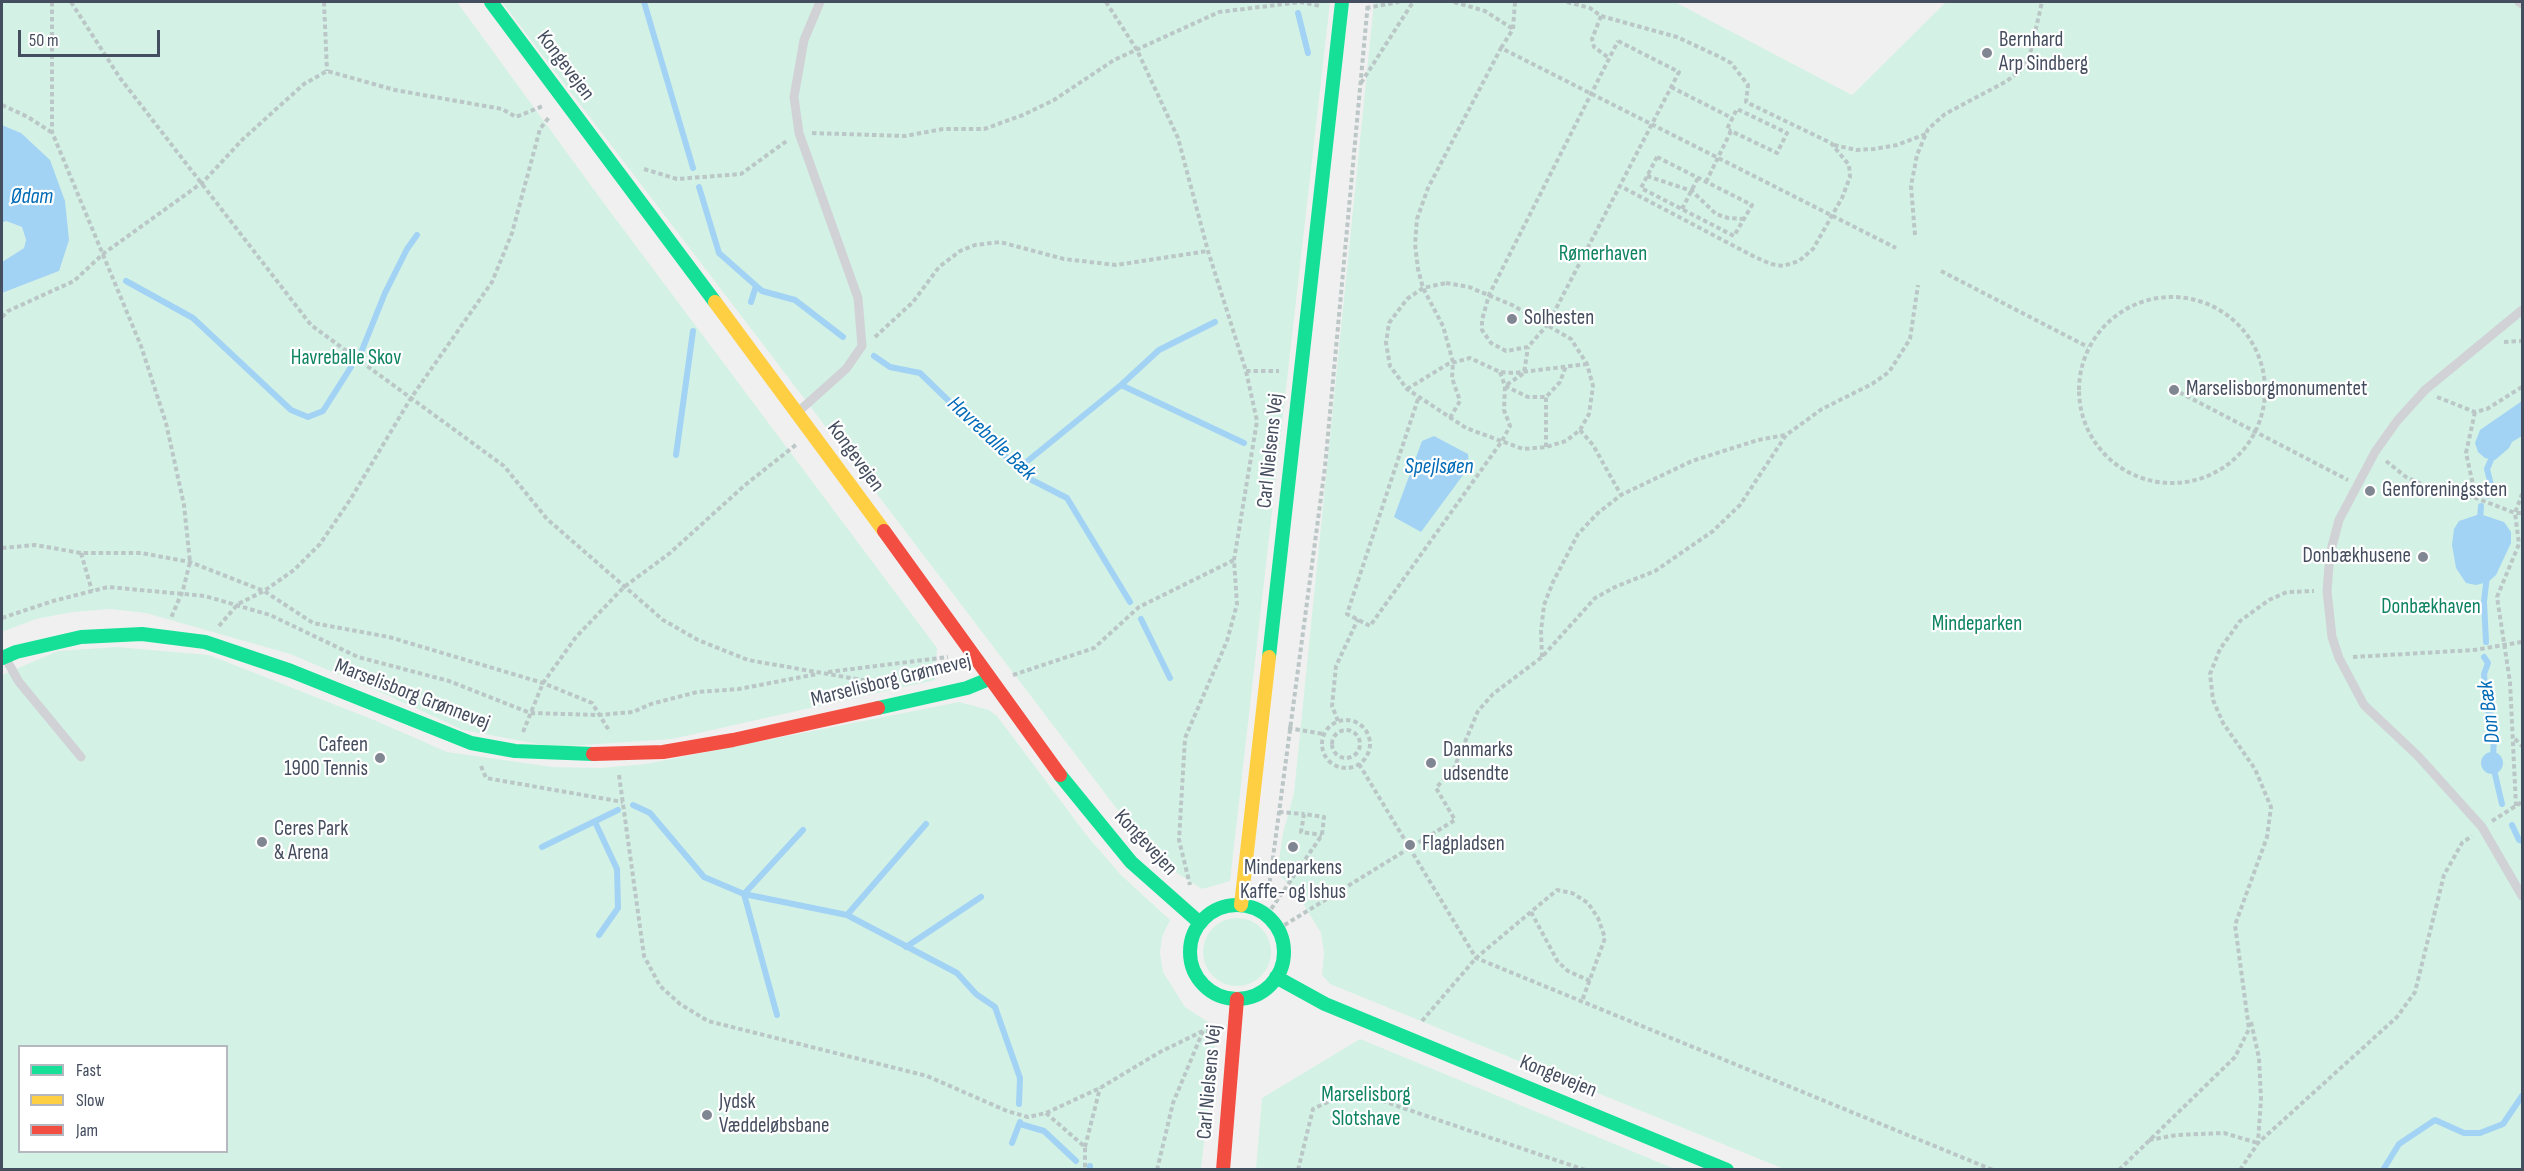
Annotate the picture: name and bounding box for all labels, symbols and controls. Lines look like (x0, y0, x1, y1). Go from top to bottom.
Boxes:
scale bar (21, 18, 164, 56)
street label: Kongevejen (531, 26, 599, 106)
place label: Bernhard Arp Sindberg (1999, 28, 2088, 78)
text: 50 m (29, 30, 59, 51)
marker: Bernhard Arp Sindberg (1980, 46, 1994, 60)
water label: Ødam (11, 184, 53, 210)
park label: Rømerhaven (1559, 242, 1647, 268)
place label: Solhesten (1524, 306, 1594, 332)
marker: Solhesten (1505, 312, 1519, 326)
park label: Havreballe Skov (291, 346, 401, 372)
place label: Marselisborgmonumentet (2186, 377, 2367, 403)
marker: Marselisborgmonumentet (2167, 383, 2181, 397)
water label: Havreballe Bæk (941, 391, 1041, 487)
street label: Carl Nielsens Vej (1252, 392, 1290, 510)
street label: Kongevejen (821, 417, 889, 497)
water label: Spejlsøen (1405, 454, 1473, 480)
place label: Genforeningssten (2382, 478, 2507, 504)
marker: Genforeningssten (2363, 484, 2377, 498)
place label: Donbækhusene (2302, 544, 2411, 570)
marker: Donbækhusene (2416, 550, 2430, 564)
park label: Donbækhaven (2381, 595, 2481, 621)
park label: Mindeparken (1932, 612, 2022, 638)
street label: Marselisborg Grønnevej (808, 649, 974, 713)
street label: Marselisborg Grønnevej (331, 654, 493, 736)
water label: Don Bæk (2473, 679, 2507, 745)
place label: Cafeen 1900 Tennis (284, 733, 368, 783)
place label: Danmarks udsendte (1443, 738, 1513, 788)
marker: Cafeen 1900 Tennis (373, 751, 387, 765)
marker: Danmarks udsendte (1424, 756, 1438, 770)
street label: Kongevejen (1108, 805, 1182, 881)
place label: Ceres Park & Arena (274, 817, 348, 867)
place label: Flagpladsen (1422, 832, 1505, 858)
marker: Ceres Park & Arena (255, 835, 269, 849)
marker: Flagpladsen (1403, 838, 1417, 852)
marker: Mindeparkens Kaffe- og Ishus (1286, 840, 1300, 854)
place label: Mindeparkens Kaffe- og Ishus (1240, 856, 1346, 906)
street label: Carl Nielsens Vej (1192, 1024, 1228, 1140)
legend (18, 1045, 228, 1153)
street label: Kongevejen (1516, 1050, 1600, 1104)
text: Fast (76, 1060, 101, 1081)
park label: Marselisborg Slotshave (1321, 1083, 1411, 1133)
text: Slow (76, 1090, 105, 1111)
place label: Jydsk Væddeløbsbane (719, 1090, 829, 1140)
marker: Jydsk Væddeløbsbane (700, 1108, 714, 1122)
text: Jam (76, 1120, 98, 1141)

